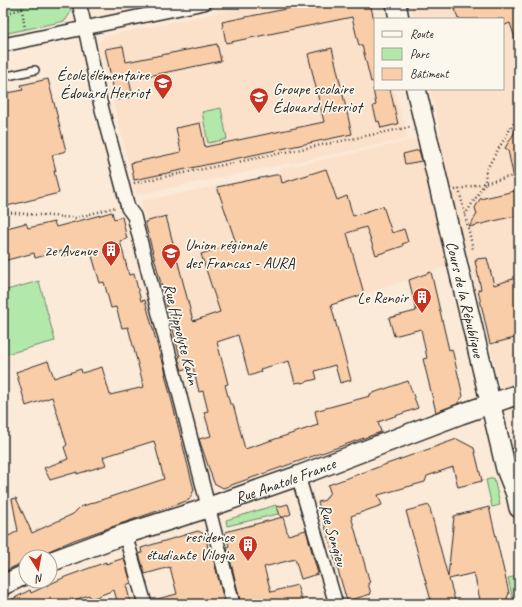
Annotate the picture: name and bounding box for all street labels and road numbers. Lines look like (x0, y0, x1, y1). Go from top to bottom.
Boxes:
street label: Cours de la République (441, 239, 489, 361)
street label: Rue Hippolyte Kahn (159, 281, 203, 388)
street label: Rue Anatole France (233, 453, 340, 508)
street label: Rue Songieu (315, 502, 352, 570)

